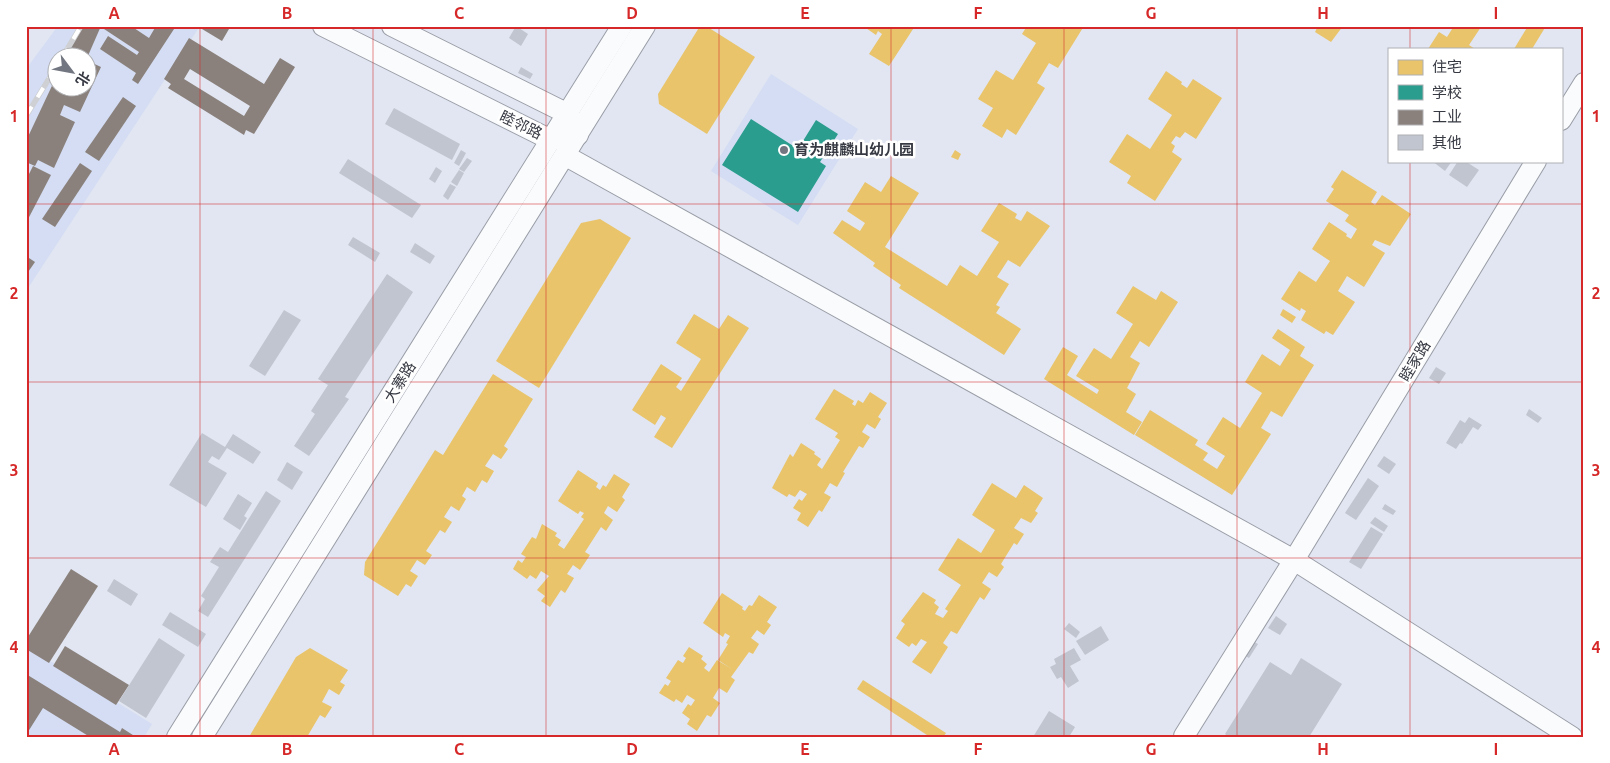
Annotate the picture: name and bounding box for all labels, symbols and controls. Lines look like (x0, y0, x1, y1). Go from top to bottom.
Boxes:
text: A (108, 4, 120, 22)
text: B (282, 4, 292, 22)
text: C (454, 4, 464, 22)
text: D (626, 4, 638, 22)
text: E (800, 4, 810, 22)
text: F (974, 4, 983, 22)
text: G (1145, 4, 1157, 22)
text: H (1317, 4, 1329, 22)
text: I (1494, 4, 1498, 22)
north arrow (48, 48, 98, 98)
legend (1388, 48, 1562, 162)
text: 住宅 (1432, 58, 1462, 75)
text: 北 (73, 69, 94, 89)
text: 学校 (1432, 84, 1462, 101)
text: 1 (9, 107, 19, 125)
street label: 睦邻路 (497, 107, 545, 142)
text: 1 (1591, 107, 1601, 125)
text: 工业 (1432, 108, 1462, 125)
text: 其他 (1432, 134, 1462, 151)
place label: 育为麒麟山幼儿园 (794, 141, 914, 158)
marker: 育为麒麟山幼儿园 (778, 144, 790, 156)
text: 2 (9, 284, 19, 302)
text: 2 (1591, 284, 1601, 302)
street label: 睦家路 (1396, 337, 1433, 384)
street label: 大寨路 (380, 358, 419, 405)
text: 3 (9, 461, 19, 479)
text: 3 (1591, 461, 1601, 479)
text: 4 (9, 638, 19, 656)
text: 4 (1591, 638, 1601, 656)
text: A (108, 740, 120, 758)
text: B (282, 740, 292, 758)
text: C (454, 740, 464, 758)
text: D (626, 740, 638, 758)
text: E (800, 740, 810, 758)
text: F (974, 740, 983, 758)
text: G (1145, 740, 1157, 758)
text: H (1317, 740, 1329, 758)
text: I (1494, 740, 1498, 758)

